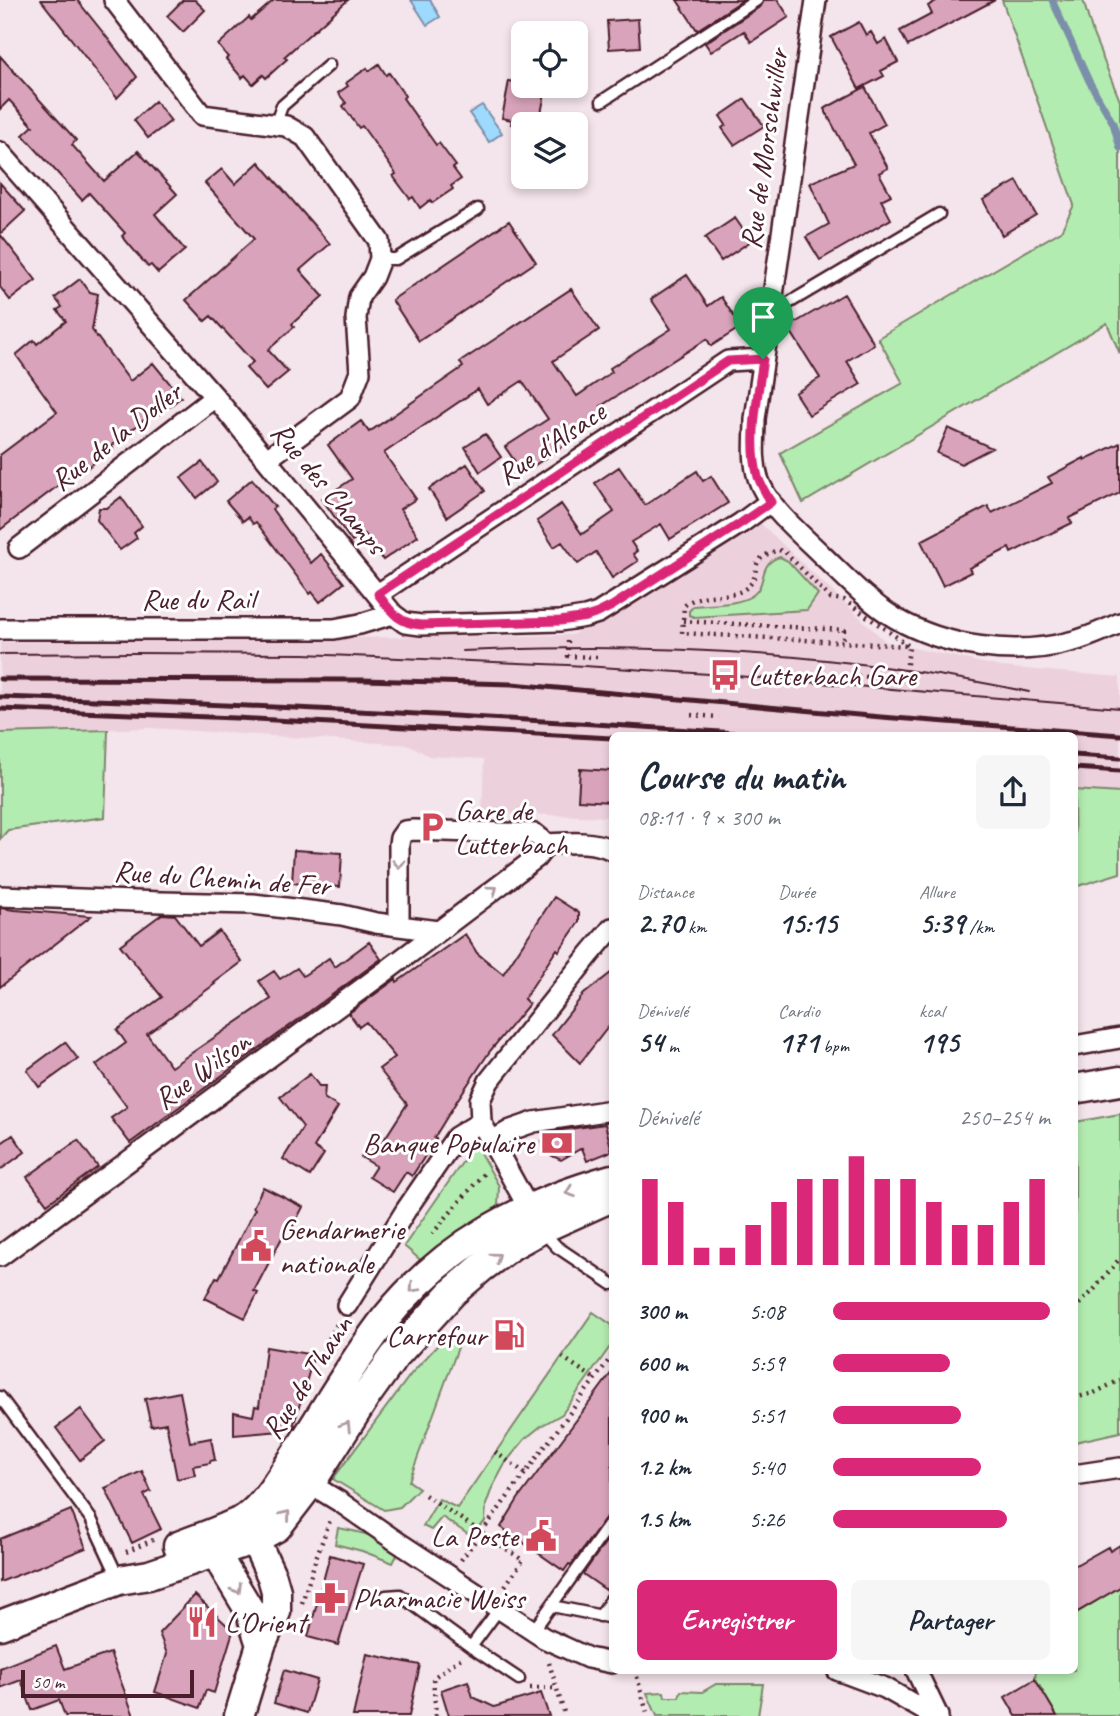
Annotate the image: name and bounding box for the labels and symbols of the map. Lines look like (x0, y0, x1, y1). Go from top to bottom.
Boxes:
street label: Rue de Morschwiller (731, 44, 797, 251)
pin (733, 287, 793, 359)
street label: Rue de la Doller (43, 372, 191, 499)
street label: Rue d'Alsace (489, 392, 614, 493)
street label: Rue des Champs (262, 414, 397, 564)
street label: Rue du Rail (141, 580, 259, 618)
place label: Lutterbach Gare (748, 656, 918, 694)
bus stop icon: Lutterbach Gare (708, 658, 742, 692)
place label: Gare de Lutterbach (455, 791, 568, 863)
parking icon: Gare de Lutterbach (415, 810, 449, 844)
street label: Rue du Chemin de Fer (113, 851, 334, 905)
one-way arrow (391, 860, 407, 870)
one-way arrow (485, 886, 498, 898)
street label: Rue Wilson (146, 1021, 259, 1118)
place label: Banque Populaire (363, 1124, 536, 1162)
bank icon: Banque Populaire (540, 1126, 574, 1160)
one-way arrow (565, 1184, 577, 1198)
place label: Gendarmerie nationale (279, 1210, 406, 1282)
public building icon: Gendarmerie nationale (239, 1229, 273, 1263)
one-way arrow (488, 1253, 501, 1265)
one-way arrow (409, 1280, 422, 1293)
street label: Rue de Thann (253, 1307, 362, 1446)
place label: Carrefour (386, 1316, 489, 1354)
fuel station icon: Carrefour (492, 1318, 526, 1352)
one-way arrow (338, 1421, 351, 1434)
one-way arrow (278, 1511, 290, 1524)
place label: La Poste (431, 1517, 520, 1555)
public building icon: La Poste (524, 1519, 558, 1553)
place label: Pharmacie Weiss (353, 1579, 527, 1617)
pharmacy icon: Pharmacie Weiss (313, 1581, 347, 1615)
one-way arrow (228, 1582, 241, 1595)
place label: L'Orient (225, 1603, 310, 1641)
restaurant icon: L'Orient (185, 1605, 219, 1639)
scale bar (21, 1667, 194, 1699)

